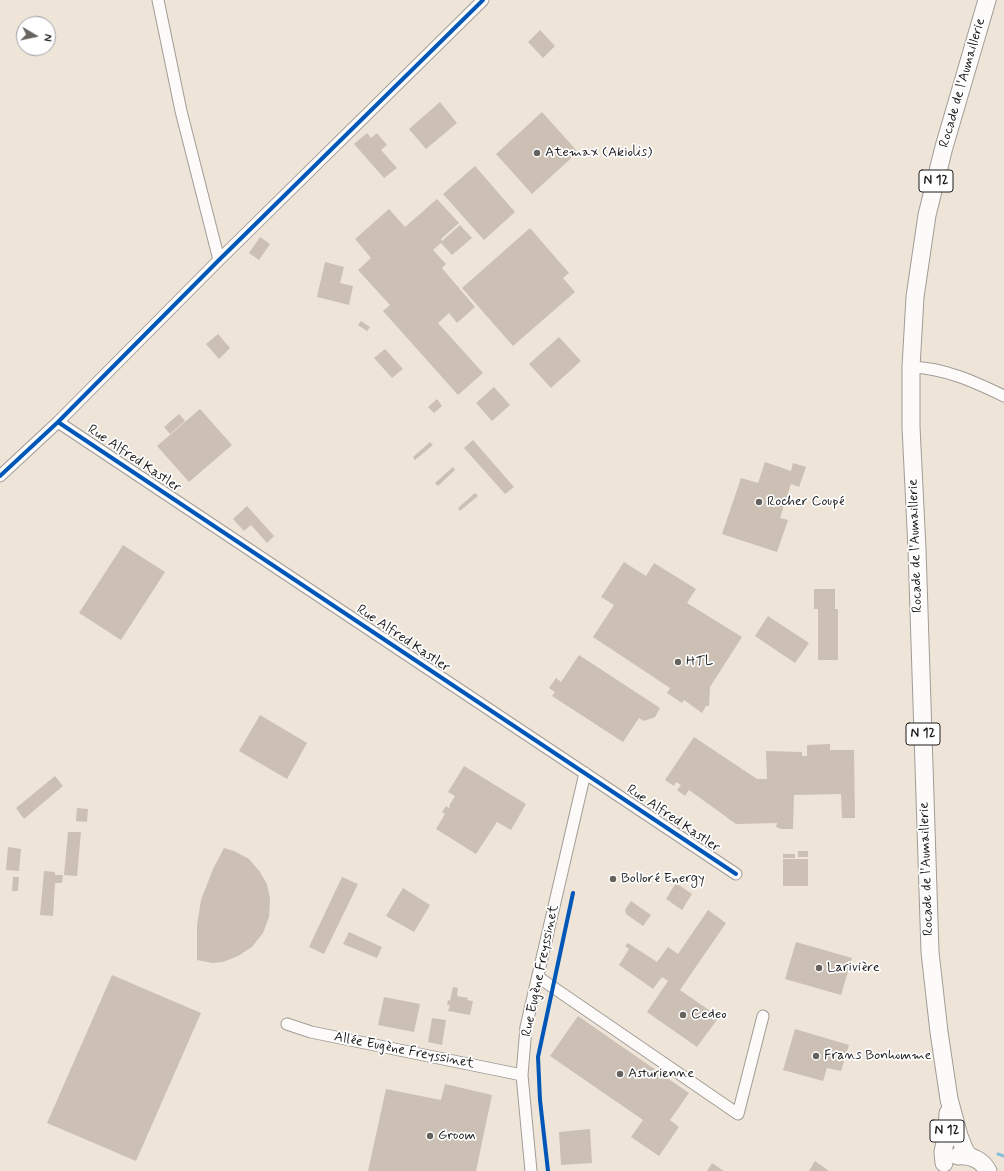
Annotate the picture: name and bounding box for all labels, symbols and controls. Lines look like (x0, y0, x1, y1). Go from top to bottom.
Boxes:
north arrow (16, 16, 56, 56)
street label: Rocade de l'Aumaillerie (936, 16, 990, 150)
text: N (39, 33, 54, 42)
place label: Atemax (Akiolis) (545, 145, 652, 161)
marker: Atemax (Akiolis) (532, 148, 542, 158)
road number: N 12 (919, 170, 953, 192)
street label: Rue Alfred Kastler (84, 421, 184, 497)
street label: Rocade de l'Aumaillerie (905, 479, 927, 613)
place label: Rocher Coupé (767, 494, 845, 510)
marker: Rocher Coupé (754, 497, 764, 507)
street label: Rue Alfred Kastler (353, 601, 453, 677)
place label: HTL (686, 654, 713, 670)
marker: HTL (673, 657, 683, 667)
road number: N 12 (906, 723, 940, 745)
street label: Rue Alfred Kastler (623, 781, 723, 857)
street label: Rocade de l'Aumaillerie (916, 802, 938, 936)
place label: Bolloré Energy (621, 871, 705, 887)
marker: Bolloré Energy (608, 874, 618, 884)
street label: Rue Eugène Freyssinet (519, 904, 563, 1038)
place label: Larivière (827, 960, 880, 976)
marker: Larivière (814, 963, 824, 973)
place label: Cedeo (691, 1007, 727, 1023)
marker: Cedeo (678, 1010, 688, 1020)
street label: Allée Eugène Freyssinet (332, 1029, 476, 1073)
place label: Frans Bonhomme (824, 1048, 931, 1064)
marker: Frans Bonhomme (811, 1051, 821, 1061)
place label: Asturienne (628, 1066, 694, 1082)
marker: Asturienne (615, 1069, 625, 1079)
road number: N 12 (930, 1120, 964, 1142)
place label: Groom (438, 1128, 476, 1144)
marker: Groom (425, 1131, 435, 1141)

